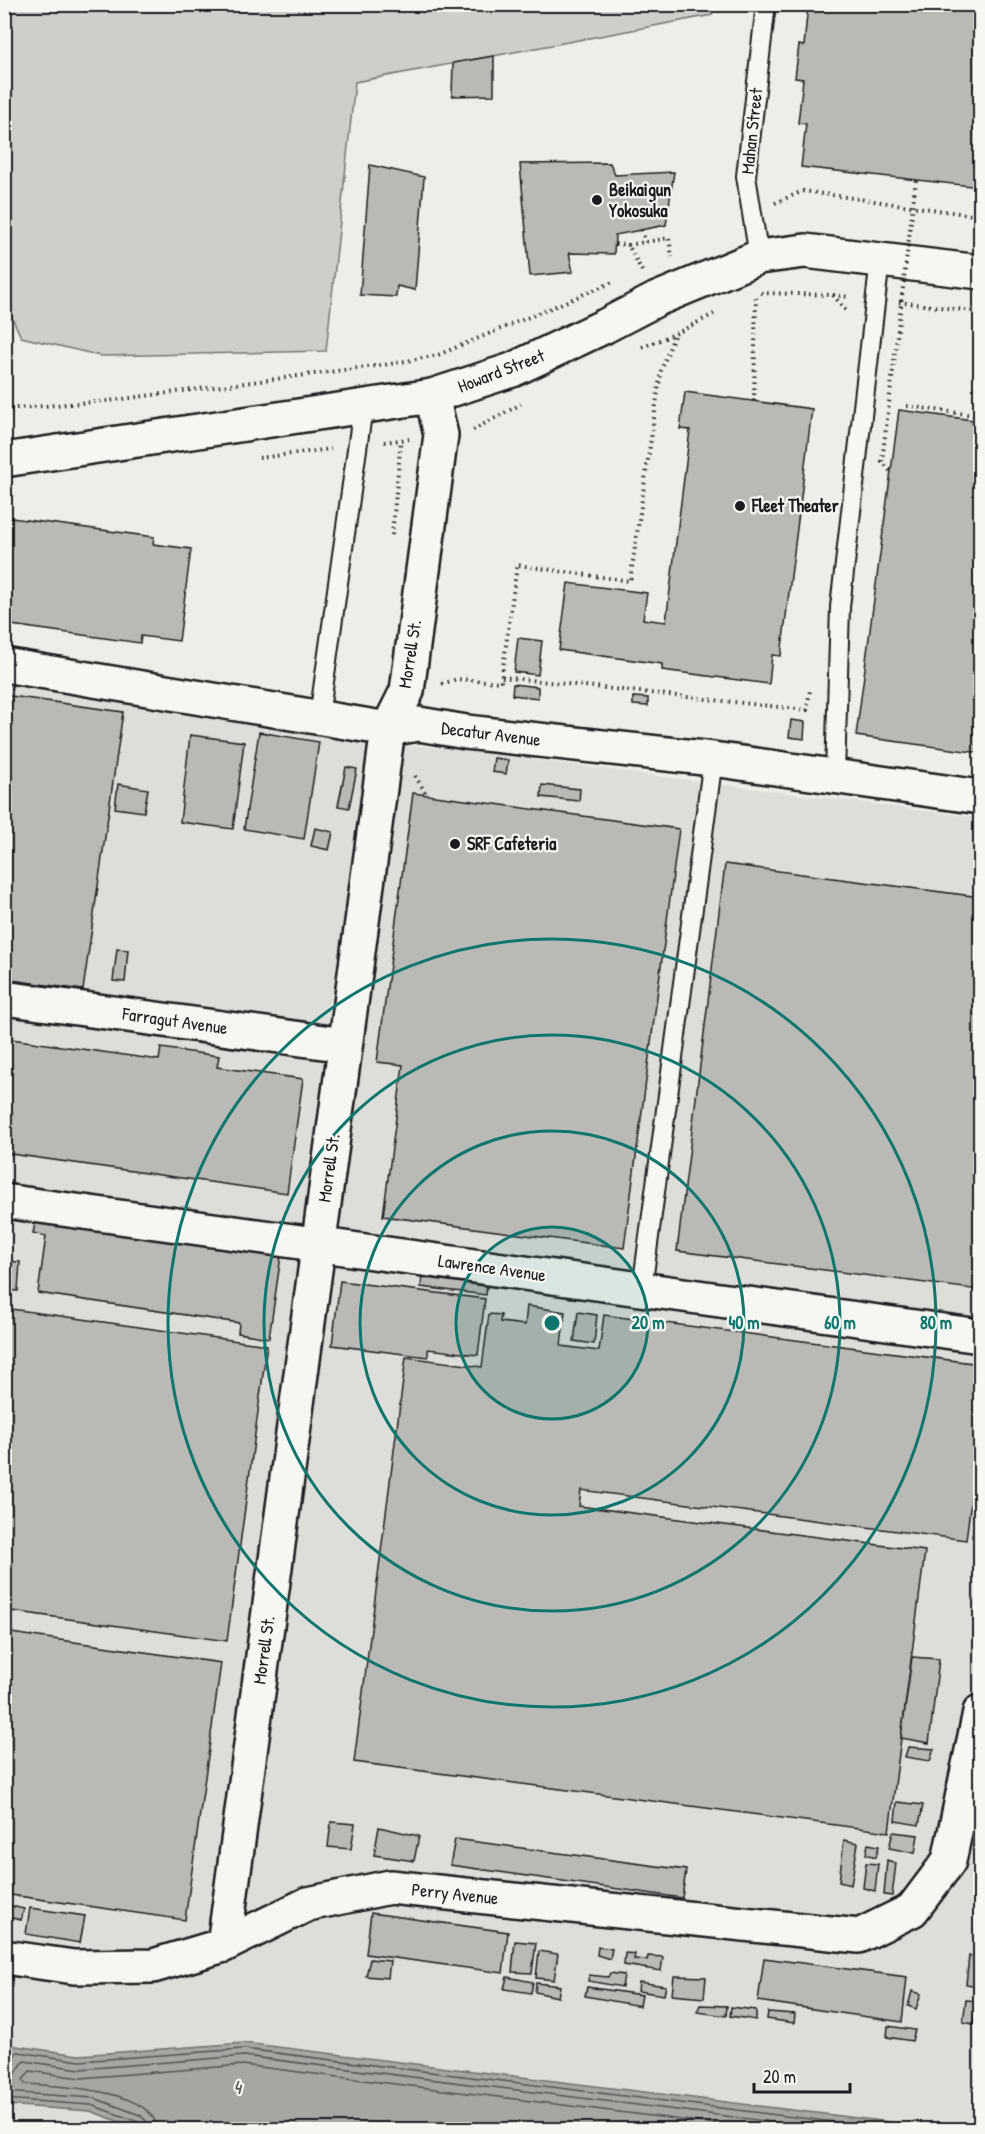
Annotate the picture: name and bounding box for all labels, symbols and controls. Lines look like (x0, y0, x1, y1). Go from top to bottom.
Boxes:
street label: Mahan Street (735, 86, 769, 175)
place label: Beikaigun Yokosuka (609, 177, 671, 223)
marker: Beikaigun Yokosuka (590, 193, 604, 207)
street label: Howard Street (454, 342, 549, 399)
place label: Fleet Theater (751, 493, 839, 518)
marker: Fleet Theater (733, 499, 747, 513)
street label: Morrell St. (392, 618, 427, 690)
street label: Decatur Avenue (440, 715, 542, 752)
place label: SRF Cafeteria (467, 831, 557, 856)
marker: SRF Cafeteria (448, 837, 462, 851)
street label: Farragut Avenue (120, 1001, 229, 1040)
street label: Morrell St. (311, 1132, 346, 1204)
street label: Lawrence Avenue (437, 1248, 547, 1287)
text: 20 m (632, 1310, 664, 1335)
text: 40 m (728, 1310, 760, 1335)
text: 60 m (824, 1310, 856, 1335)
text: 80 m (920, 1310, 952, 1335)
centre of rings (542, 1313, 562, 1333)
street label: Morrell St. (246, 1614, 281, 1686)
street label: Perry Avenue (410, 1877, 500, 1910)
scale bar (754, 2056, 850, 2094)
text: 20 m (763, 2064, 796, 2089)
water label: 4 (233, 2073, 243, 2100)

